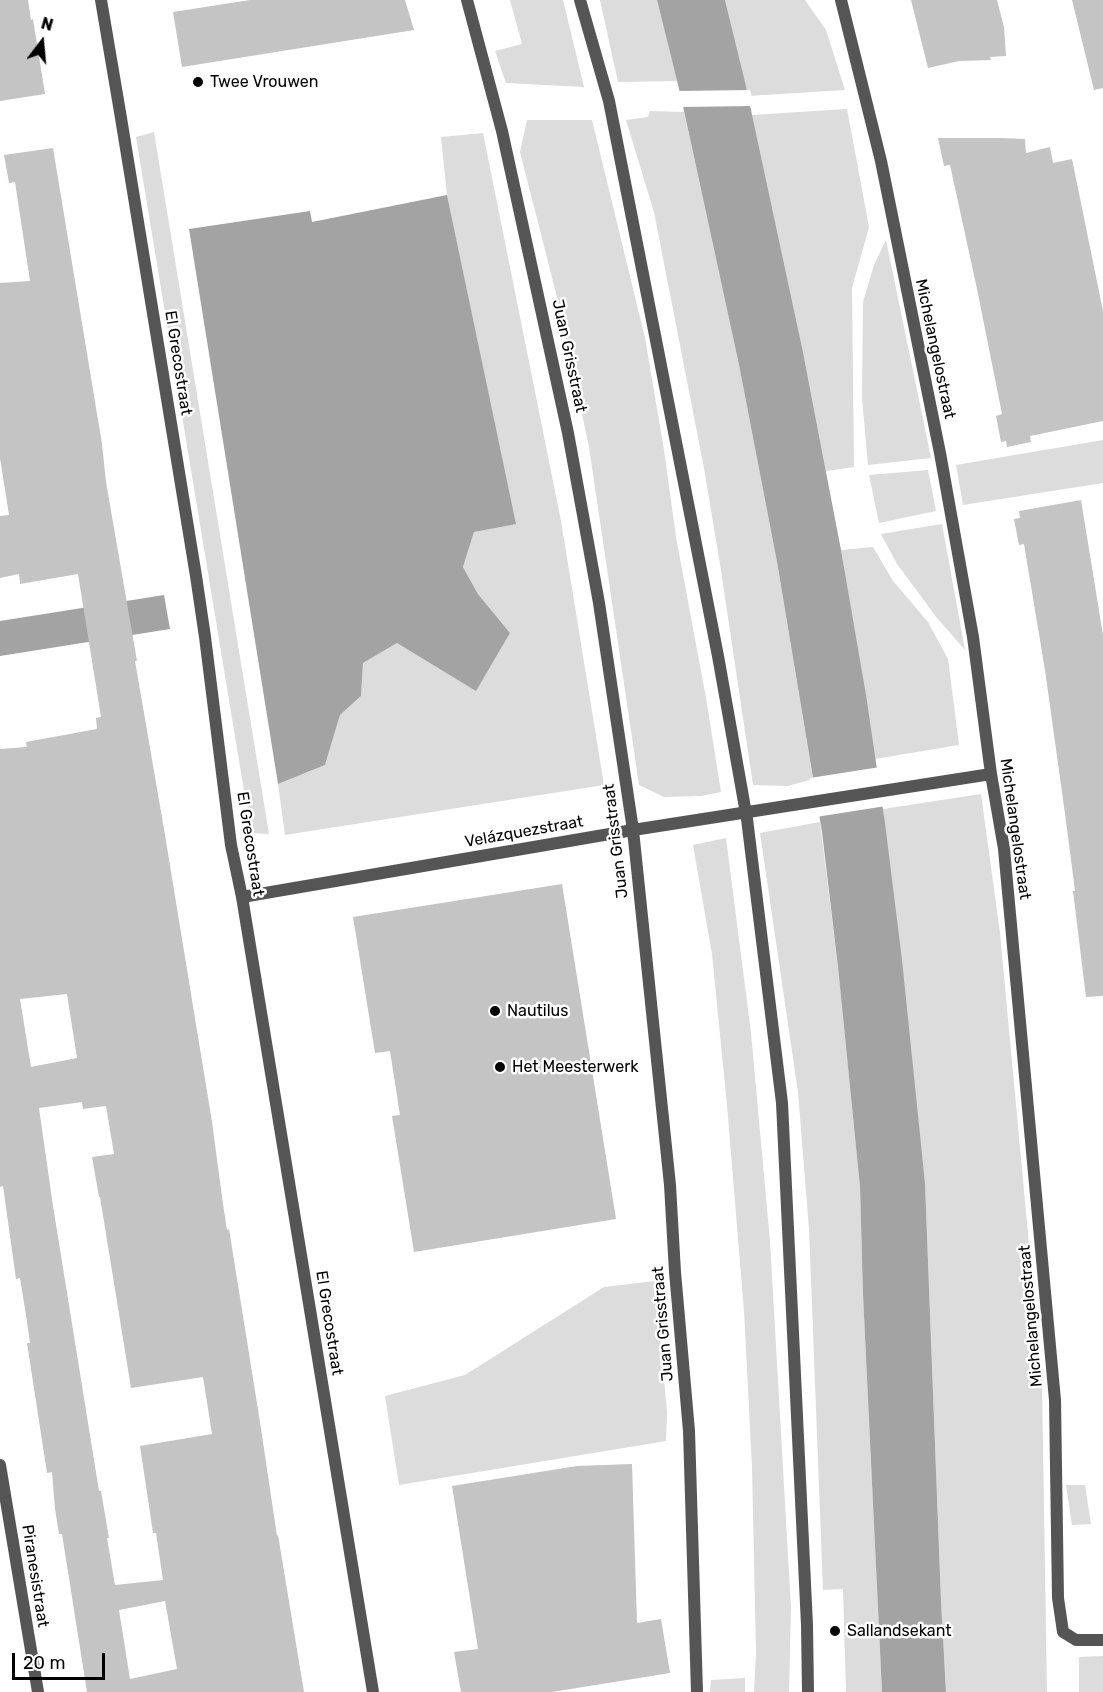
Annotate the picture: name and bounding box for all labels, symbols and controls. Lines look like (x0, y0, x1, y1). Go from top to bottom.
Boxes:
north arrow (12, 12, 72, 72)
text: N (39, 13, 55, 35)
place label: Twee Vrouwen (210, 72, 318, 92)
marker: Twee Vrouwen (191, 75, 205, 89)
street label: Michelangelostraat (911, 277, 959, 421)
street label: Juan Grisstraat (548, 298, 590, 414)
street label: El Grecostraat (160, 309, 196, 417)
street label: Michelangelostraat (996, 757, 1034, 901)
street label: Juan Grisstraat (599, 783, 633, 899)
street label: El Grecostraat (232, 790, 268, 898)
street label: Velázquezstraat (463, 812, 585, 852)
place label: Nautilus (507, 1001, 568, 1021)
marker: Nautilus (488, 1004, 502, 1018)
place label: Het Meesterwerk (512, 1057, 638, 1077)
marker: Het Meesterwerk (493, 1060, 507, 1074)
street label: Michelangelostraat (1015, 1244, 1047, 1388)
street label: Juan Grisstraat (648, 1266, 678, 1382)
street label: El Grecostraat (311, 1269, 347, 1377)
street label: Piranesistraat (17, 1523, 53, 1629)
place label: Sallandsekant (847, 1621, 951, 1641)
marker: Sallandsekant (828, 1624, 842, 1638)
scale bar (15, 1641, 108, 1679)
text: 20 m (23, 1652, 65, 1674)

